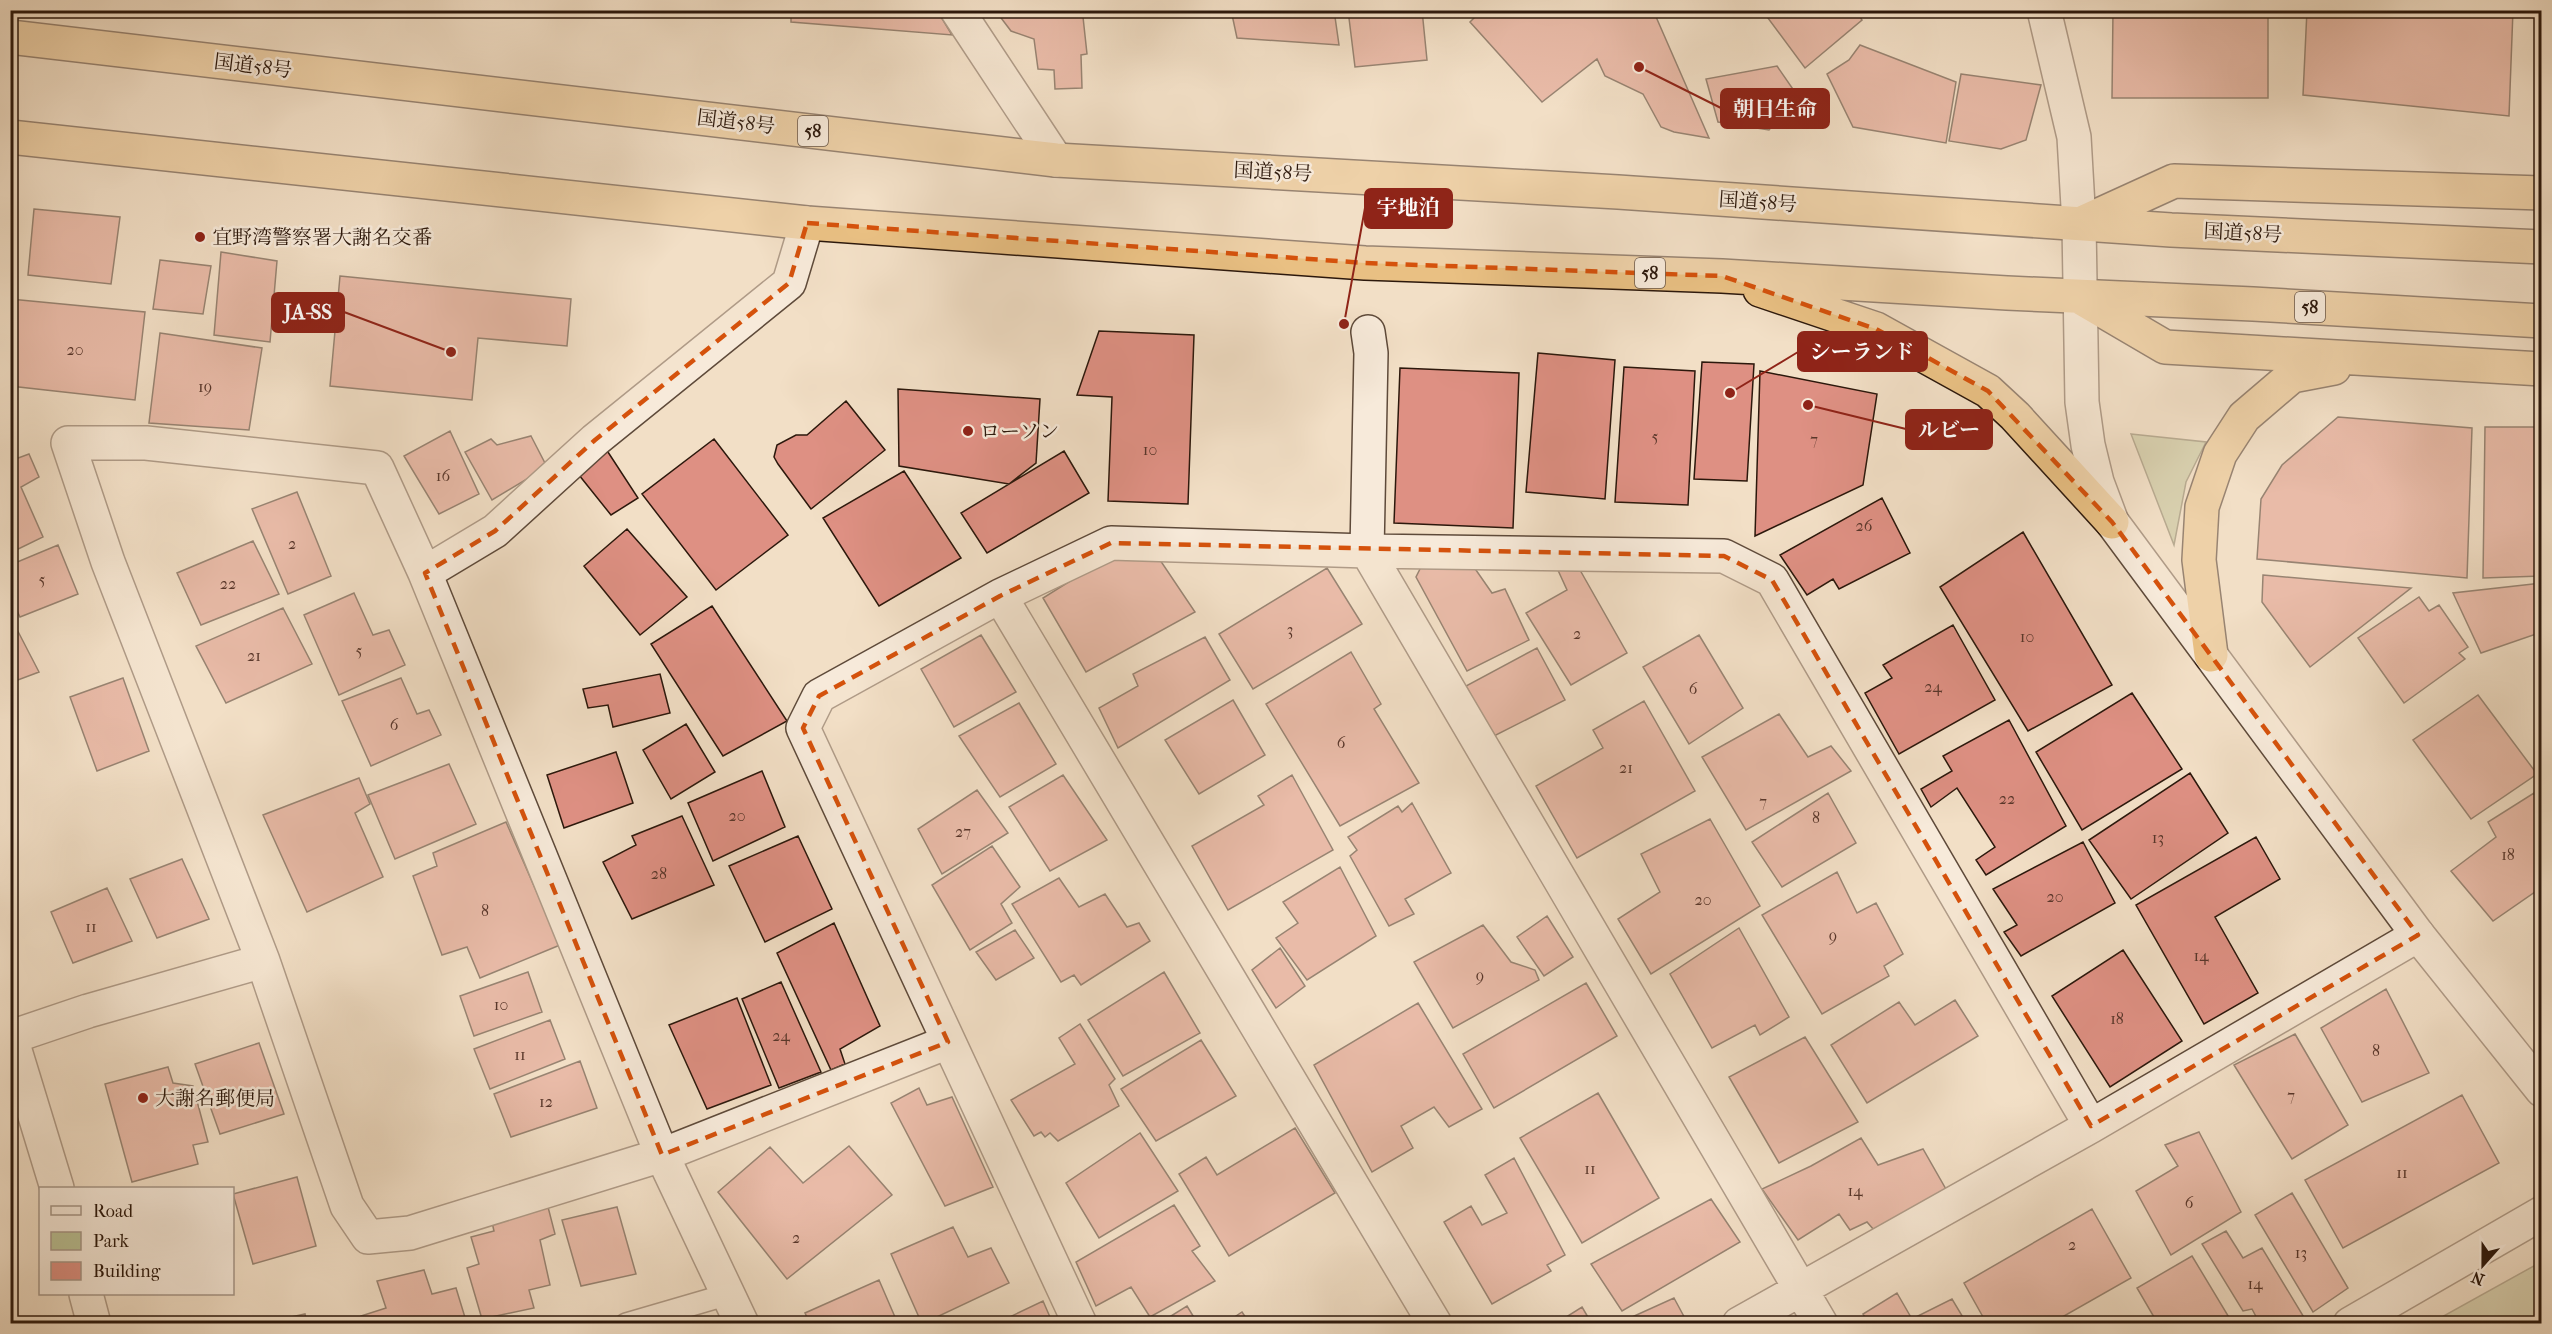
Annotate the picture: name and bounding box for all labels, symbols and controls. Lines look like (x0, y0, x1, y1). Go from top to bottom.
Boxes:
street label: 国道58号 (213, 50, 293, 82)
callout: 朝日生命 (1721, 89, 1829, 128)
text: 朝日生命 (1733, 97, 1817, 121)
street label: 国道58号 (696, 106, 776, 138)
road number: 58 (798, 116, 828, 146)
street label: 国道58号 (1233, 158, 1313, 186)
street label: 国道58号 (1718, 188, 1798, 216)
callout: 宇地泊 (1365, 189, 1452, 228)
text: 宇地泊 (1377, 196, 1440, 220)
street label: 国道58号 (2203, 219, 2283, 247)
place label: 宜野湾警察署大謝名交番 (212, 226, 432, 249)
marker: 宜野湾警察署大謝名交番 (193, 230, 207, 244)
road number: 58 (1635, 258, 1665, 288)
road number: 58 (2295, 292, 2325, 322)
callout: JA-SS (272, 293, 344, 332)
text: JA-SS (282, 300, 332, 324)
callout: シーランド (1798, 332, 1927, 371)
house number: 20 (66, 340, 84, 359)
text: シーランド (1810, 340, 1915, 364)
house number: 19 (198, 377, 212, 396)
callout: ルビー (1906, 410, 1992, 449)
text: ルビー (1918, 418, 1980, 442)
place label: ローソン (980, 420, 1059, 443)
marker: ローソン (961, 424, 975, 438)
house number: 5 (1652, 427, 1659, 446)
house number: 7 (1810, 430, 1818, 449)
house number: 10 (1143, 440, 1157, 459)
house number: 16 (436, 466, 450, 485)
house number: 26 (1856, 516, 1873, 535)
house number: 2 (288, 534, 296, 553)
house number: 5 (39, 570, 46, 589)
house number: 22 (220, 574, 236, 593)
house number: 3 (1287, 620, 1293, 639)
house number: 2 (1573, 624, 1581, 643)
house number: 10 (2020, 627, 2034, 646)
house number: 5 (356, 641, 363, 660)
house number: 21 (247, 646, 261, 665)
house number: 24 (1924, 677, 1942, 696)
house number: 6 (1689, 679, 1698, 698)
house number: 6 (390, 715, 399, 734)
house number: 6 (1337, 733, 1346, 752)
house number: 21 (1619, 758, 1633, 777)
house number: 22 (1999, 789, 2015, 808)
house number: 7 (1759, 792, 1767, 811)
house number: 20 (728, 806, 746, 825)
house number: 8 (1812, 808, 1820, 827)
house number: 27 (955, 822, 971, 841)
house number: 13 (2152, 828, 2164, 847)
house number: 18 (2501, 845, 2515, 864)
house number: 28 (651, 864, 667, 883)
house number: 20 (2046, 887, 2064, 906)
house number: 20 (1694, 890, 1712, 909)
house number: 8 (481, 901, 489, 920)
house number: 11 (85, 917, 97, 936)
house number: 9 (1829, 926, 1837, 945)
house number: 14 (2193, 946, 2209, 965)
house number: 9 (1476, 966, 1484, 985)
house number: 10 (494, 995, 508, 1014)
house number: 18 (2110, 1009, 2124, 1028)
house number: 24 (772, 1026, 790, 1045)
house number: 8 (2372, 1041, 2380, 1060)
house number: 11 (514, 1045, 526, 1064)
house number: 7 (2287, 1086, 2295, 1105)
place label: 大謝名郵便局 (155, 1087, 275, 1110)
marker: 大謝名郵便局 (136, 1091, 150, 1105)
house number: 12 (539, 1092, 553, 1111)
house number: 11 (1584, 1159, 1596, 1178)
house number: 11 (2396, 1163, 2408, 1182)
house number: 14 (1847, 1181, 1863, 1200)
legend (39, 1187, 234, 1295)
house number: 6 (2185, 1193, 2194, 1212)
text: Road (93, 1201, 133, 1222)
house number: 2 (792, 1228, 800, 1247)
text: Park (93, 1231, 130, 1252)
house number: 2 (2068, 1235, 2076, 1254)
north arrow (2453, 1235, 2513, 1295)
house number: 13 (2295, 1243, 2307, 1262)
text: Building (93, 1261, 161, 1282)
text: N (2468, 1267, 2487, 1290)
house number: 14 (2247, 1274, 2263, 1293)

